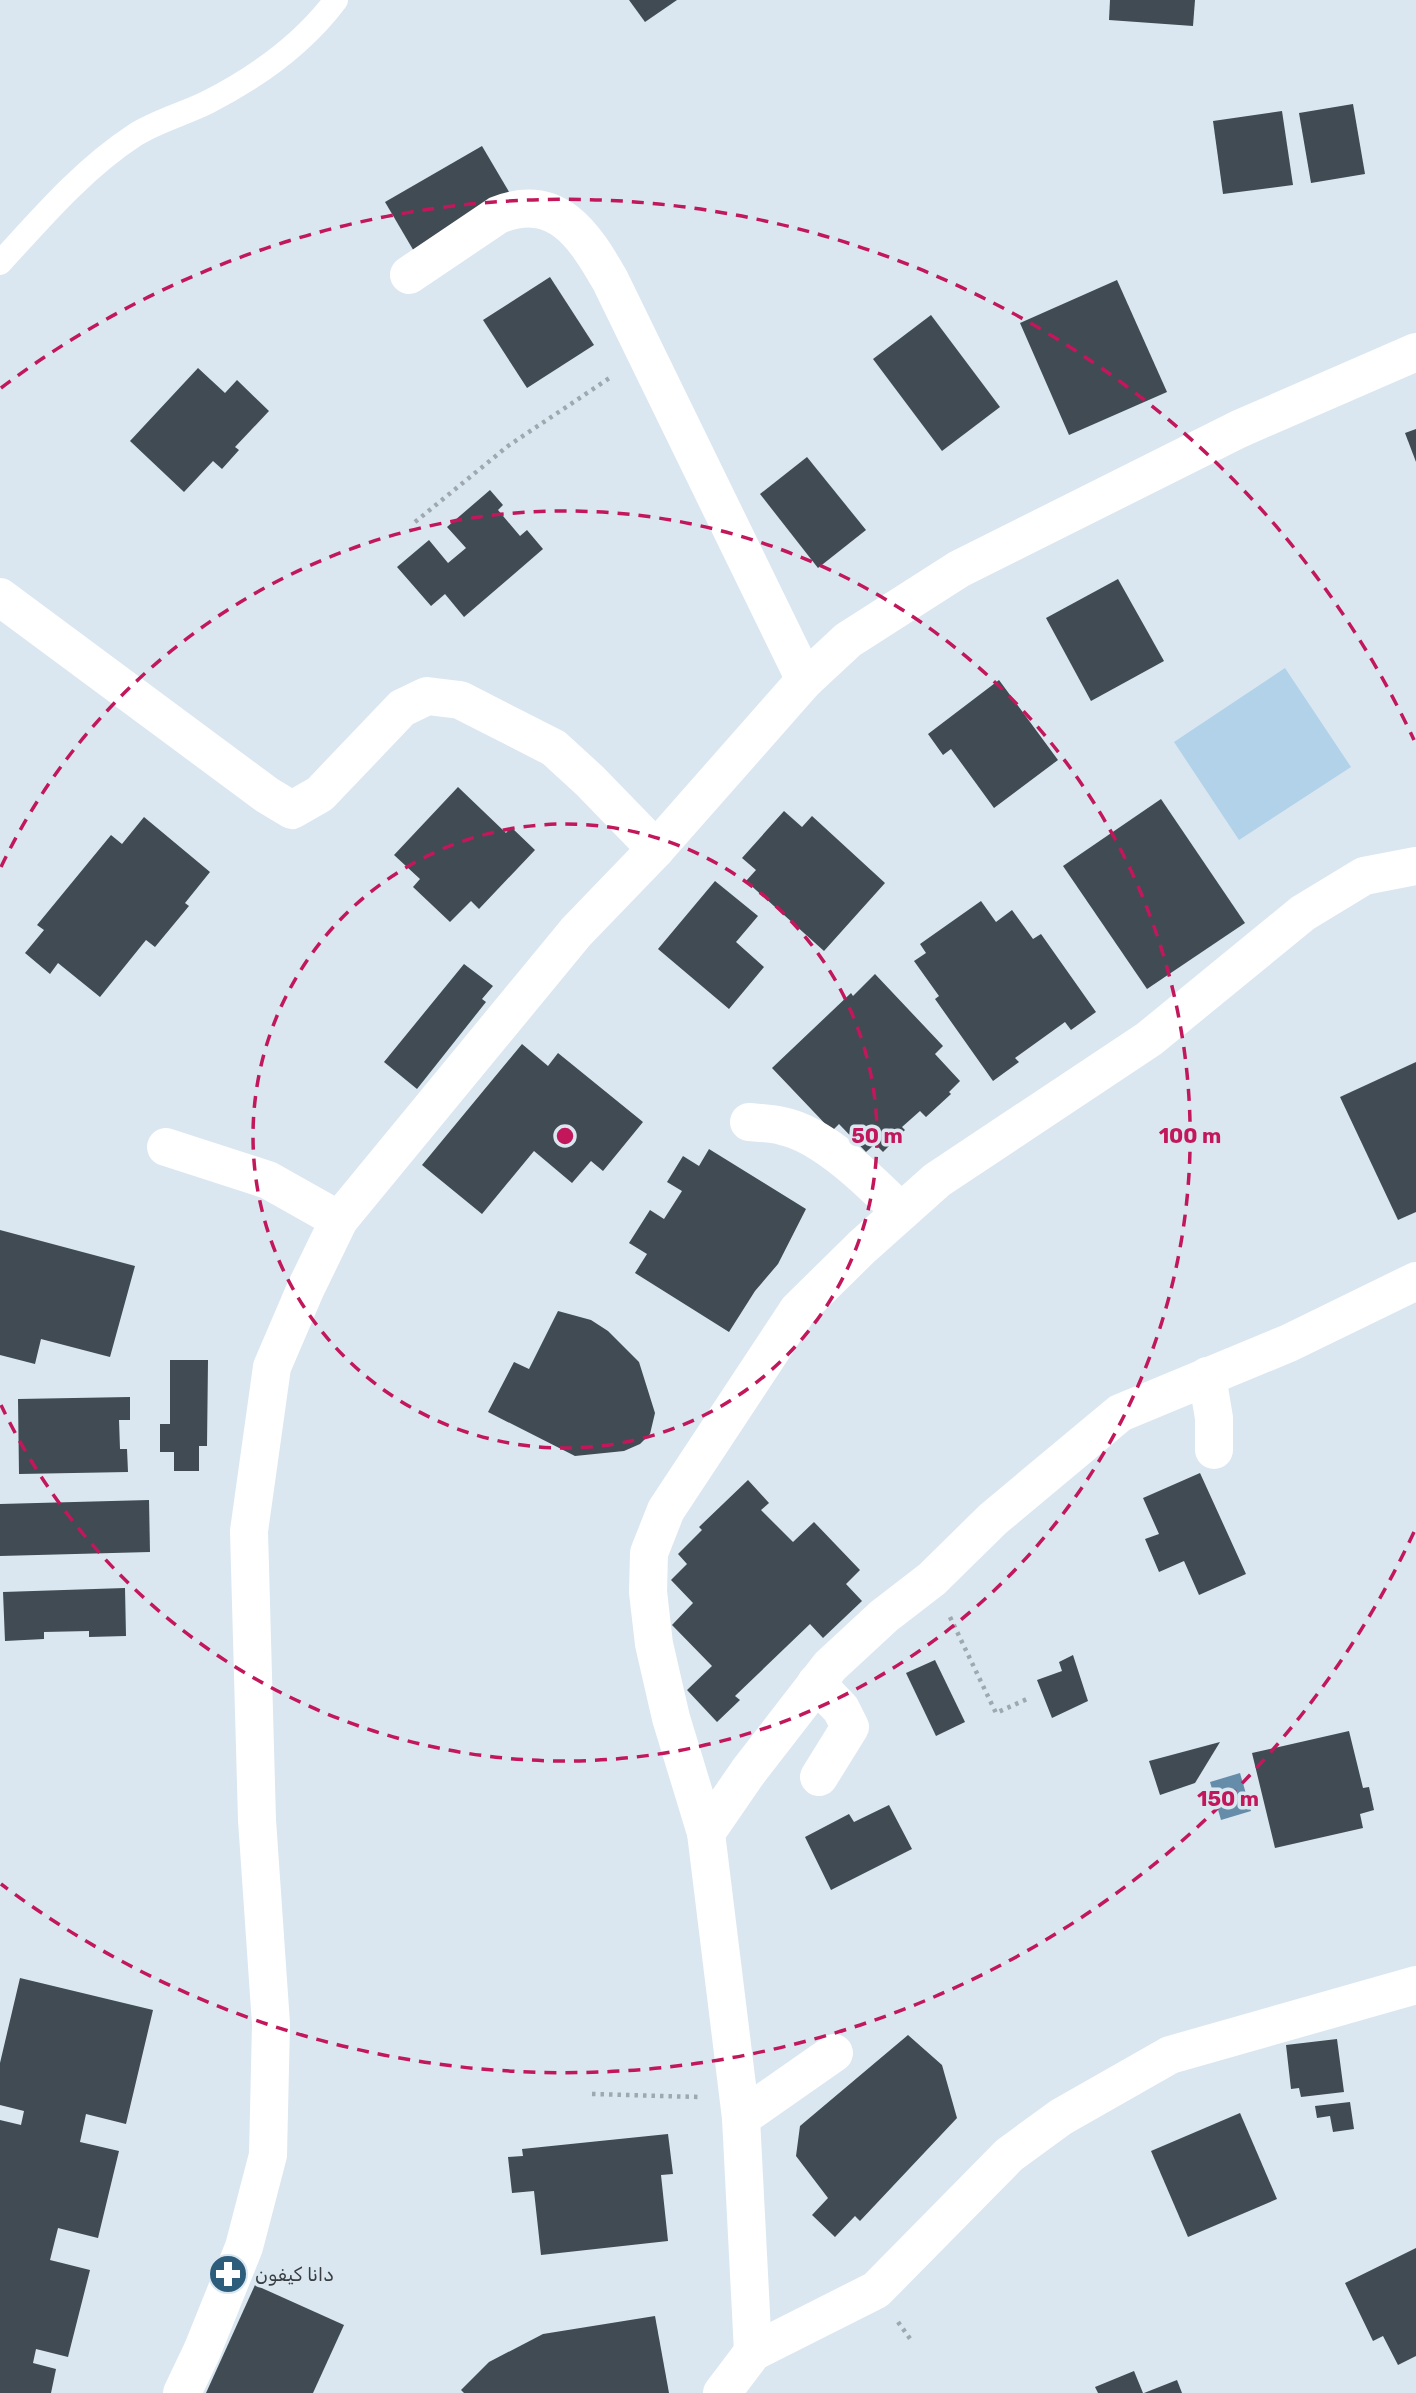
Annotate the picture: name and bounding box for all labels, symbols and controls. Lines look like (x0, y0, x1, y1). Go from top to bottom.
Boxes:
text: 50 m (851, 1123, 903, 1148)
text: 100 m (1159, 1123, 1221, 1148)
centre of rings (553, 1124, 577, 1148)
text: 150 m (1197, 1786, 1259, 1811)
pharmacy icon: دانا كيفون (207, 2253, 249, 2295)
place label: دانا كيفون (255, 2263, 334, 2286)

